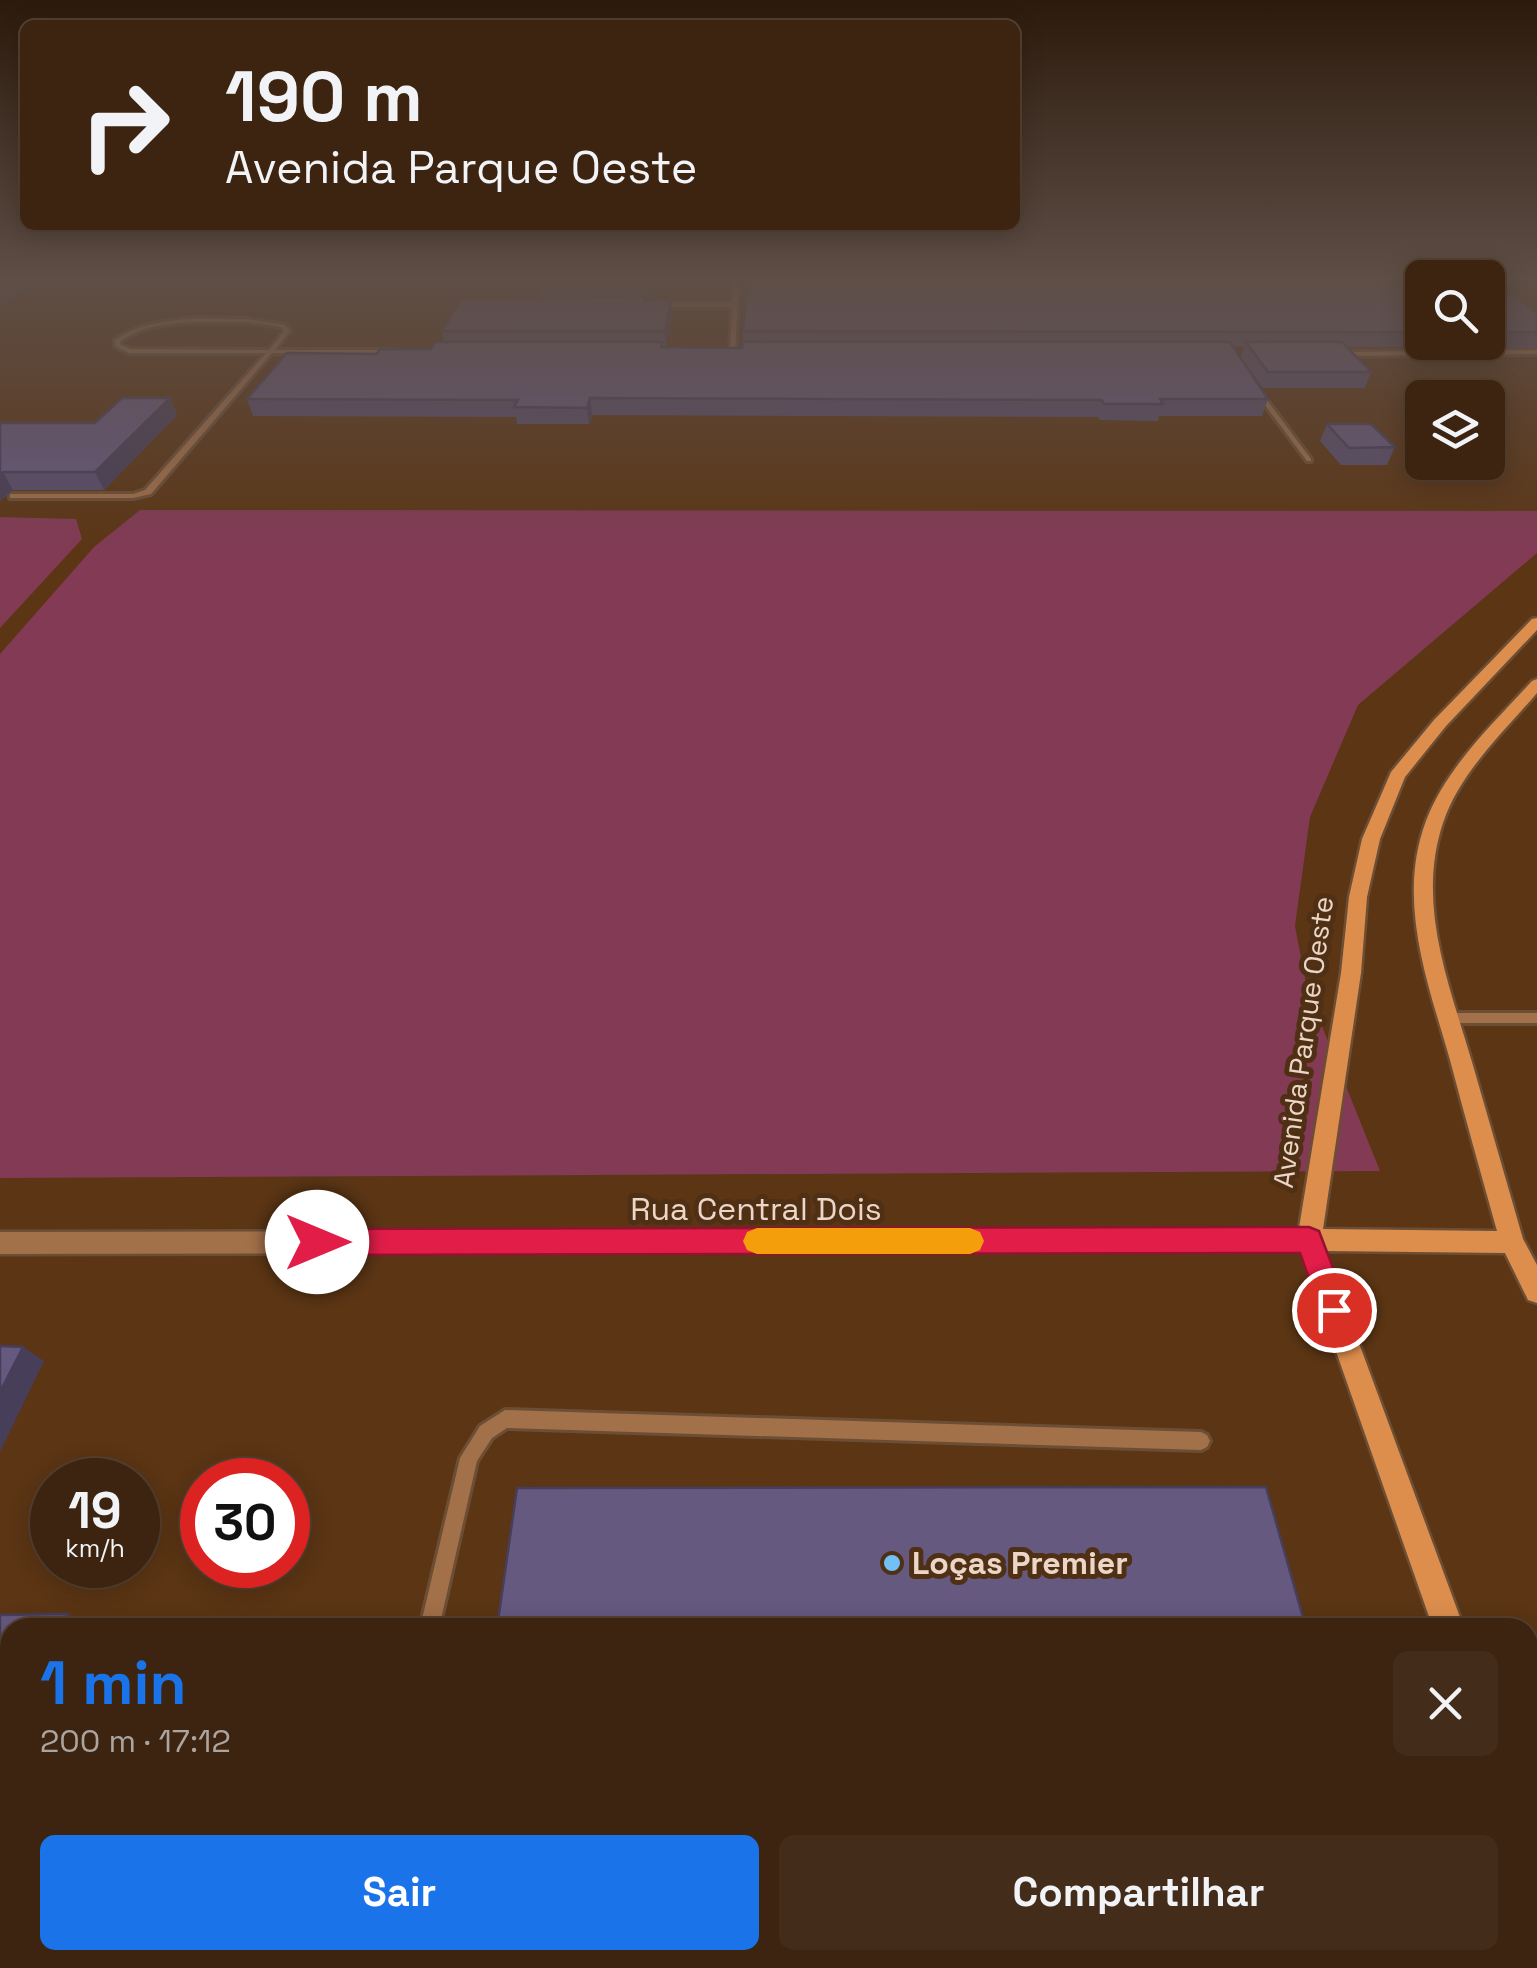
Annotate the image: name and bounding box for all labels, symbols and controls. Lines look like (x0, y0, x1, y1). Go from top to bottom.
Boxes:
text: 190 m (225, 52, 423, 141)
icon: right (60, 60, 190, 190)
text: Avenida Parque Oeste (225, 139, 697, 196)
map controls (1405, 260, 1505, 480)
button: search (1405, 260, 1505, 360)
button: layers (1405, 380, 1505, 480)
street label: Avenida Parque Oeste (1265, 894, 1341, 1190)
street label: Rua Central Dois (630, 1189, 882, 1229)
position arrow (265, 1190, 369, 1294)
pin (1292, 1268, 1377, 1353)
icon: arrive (1307, 1283, 1362, 1338)
speed limit sign: 30 (180, 1458, 310, 1588)
text: 19 (68, 1479, 122, 1543)
text: km/h (65, 1532, 125, 1564)
place label: Loças Premier (912, 1543, 1128, 1583)
marker: Loças Premier (881, 1552, 903, 1574)
text: 1 min (40, 1645, 187, 1722)
button: close (1393, 1651, 1498, 1756)
text: 200 m · 17:12 (40, 1721, 231, 1761)
button: Sair (40, 1835, 759, 1950)
button: Compartilhar (779, 1835, 1498, 1950)

